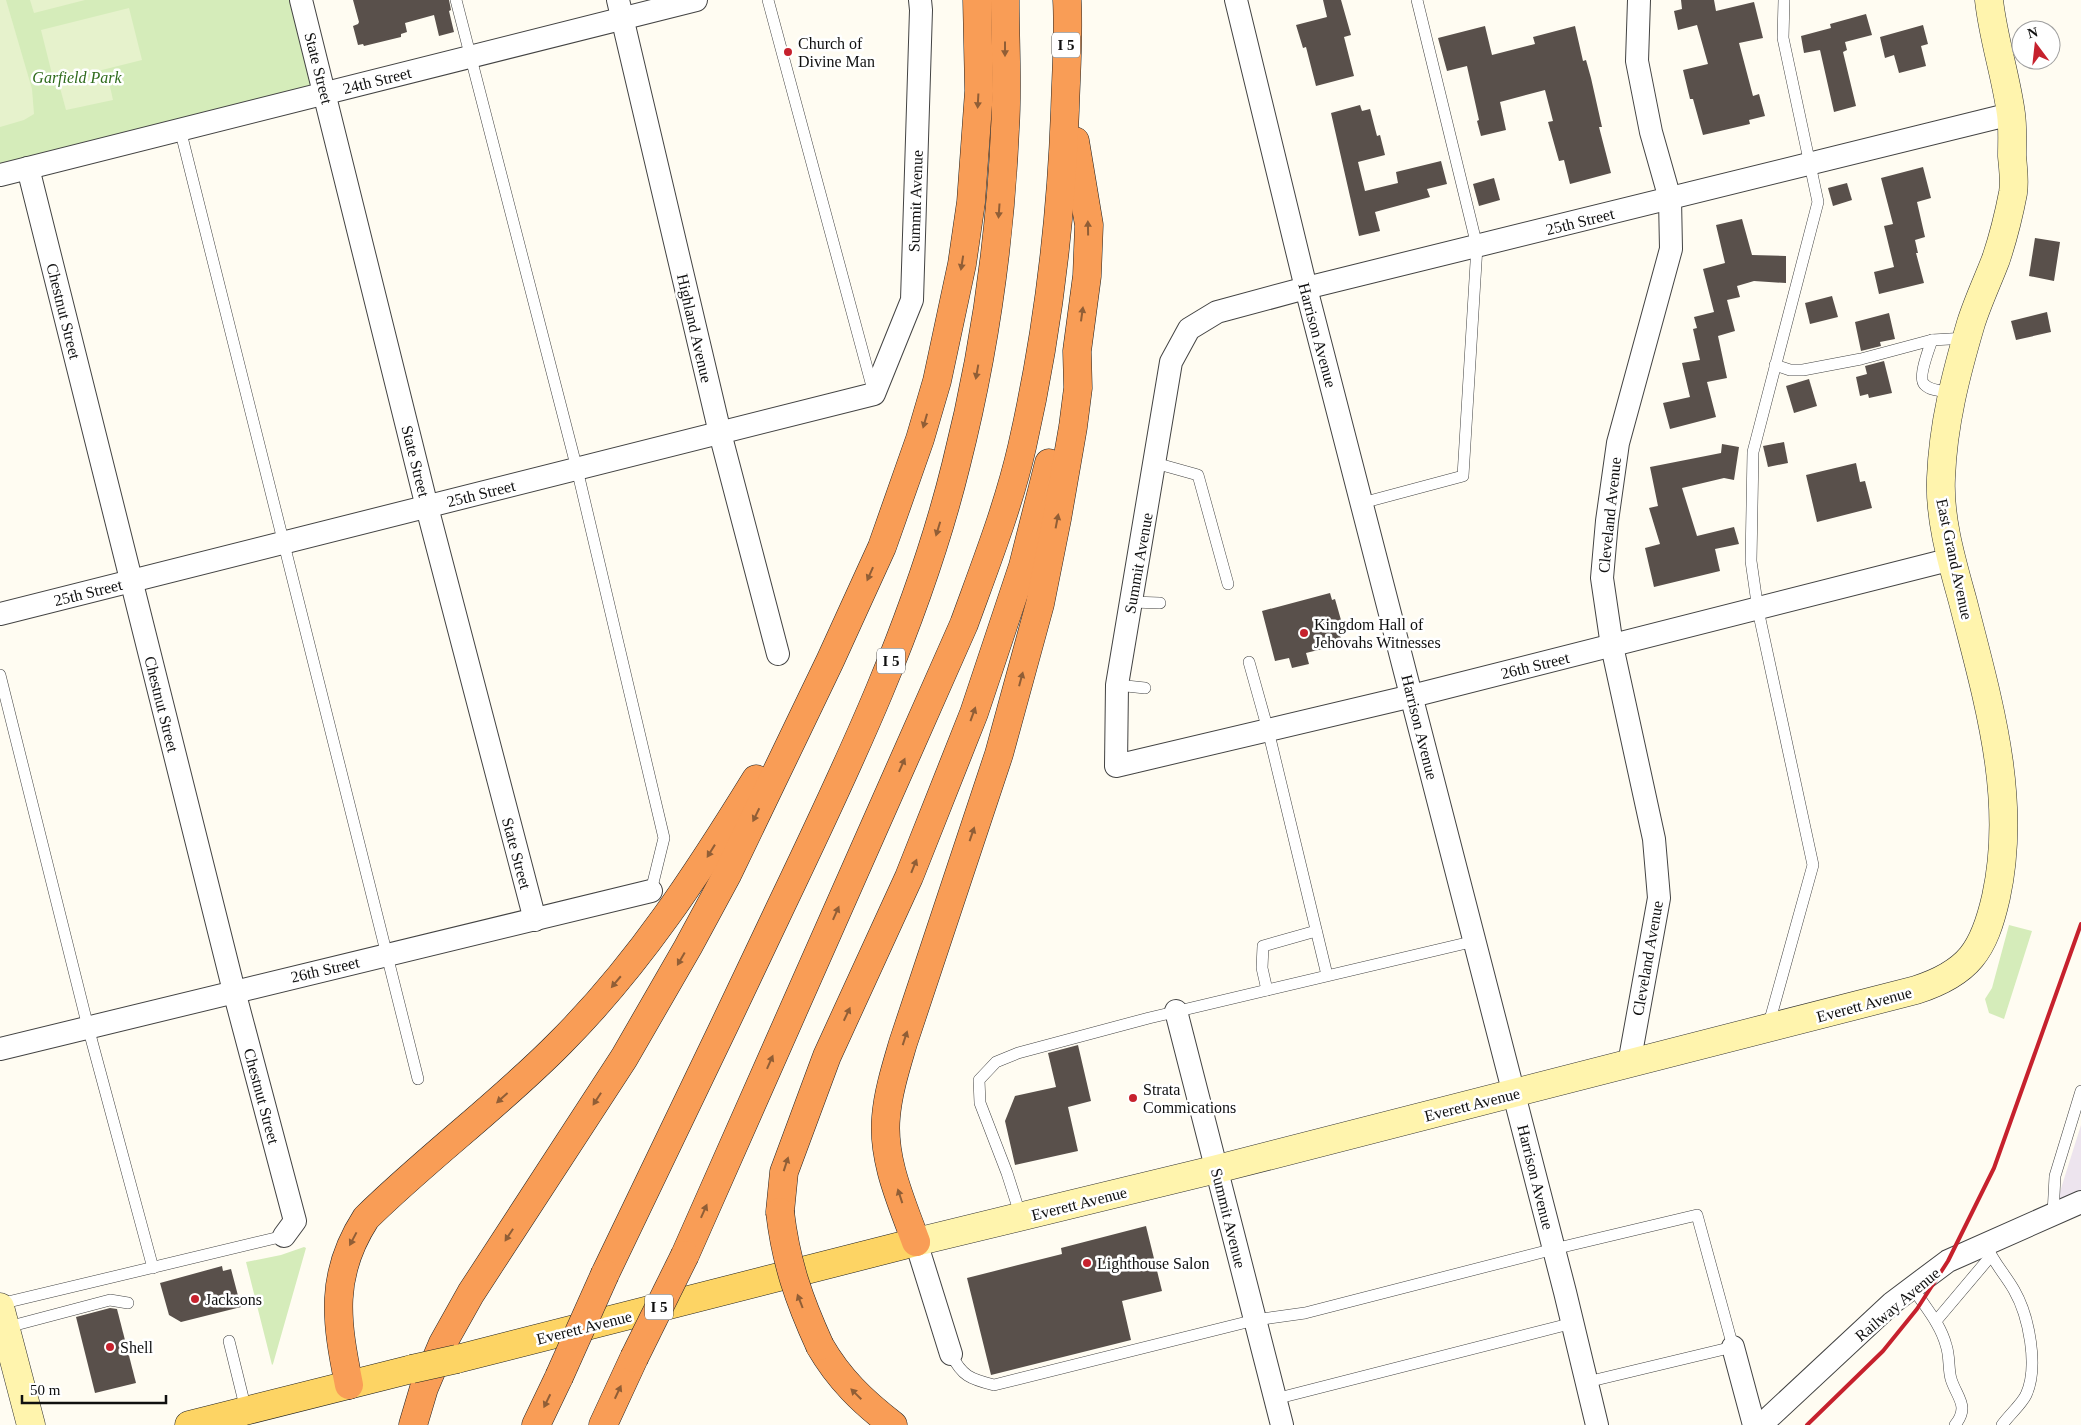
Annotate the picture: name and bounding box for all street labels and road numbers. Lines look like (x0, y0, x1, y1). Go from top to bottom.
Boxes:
street label: State Street (301, 30, 336, 106)
road number: I 5 (1052, 32, 1080, 58)
street label: 24th Street (341, 64, 414, 97)
street label: Summit Avenue (905, 150, 926, 252)
street label: 25th Street (1544, 205, 1617, 238)
street label: Chestnut Street (43, 261, 84, 361)
street label: Highland Avenue (673, 272, 715, 384)
street label: Harrison Avenue (1295, 281, 1340, 389)
street label: State Street (398, 423, 433, 499)
street label: Cleveland Avenue (1595, 456, 1624, 574)
street label: 25th Street (445, 477, 518, 510)
street label: East Grand Avenue (1933, 497, 1976, 621)
street label: Summit Avenue (1121, 511, 1156, 615)
street label: 25th Street (52, 576, 125, 609)
road number: I 5 (877, 648, 905, 674)
street label: 26th Street (1499, 649, 1572, 682)
street label: Chestnut Street (141, 654, 182, 754)
street label: Harrison Avenue (1398, 673, 1441, 781)
street label: State Street (499, 816, 534, 891)
street label: Cleveland Avenue (1629, 899, 1666, 1017)
street label: 26th Street (289, 953, 362, 986)
street label: Everett Avenue (1815, 984, 1914, 1025)
street label: Chestnut Street (241, 1046, 283, 1146)
street label: Everett Avenue (1423, 1084, 1522, 1125)
street label: Harrison Avenue (1514, 1123, 1557, 1231)
street label: Summit Avenue (1208, 1166, 1249, 1270)
street label: Everett Avenue (1030, 1183, 1129, 1224)
street label: Railway Avenue (1852, 1264, 1944, 1345)
road number: I 5 (645, 1294, 673, 1320)
street label: Everett Avenue (535, 1307, 634, 1348)

